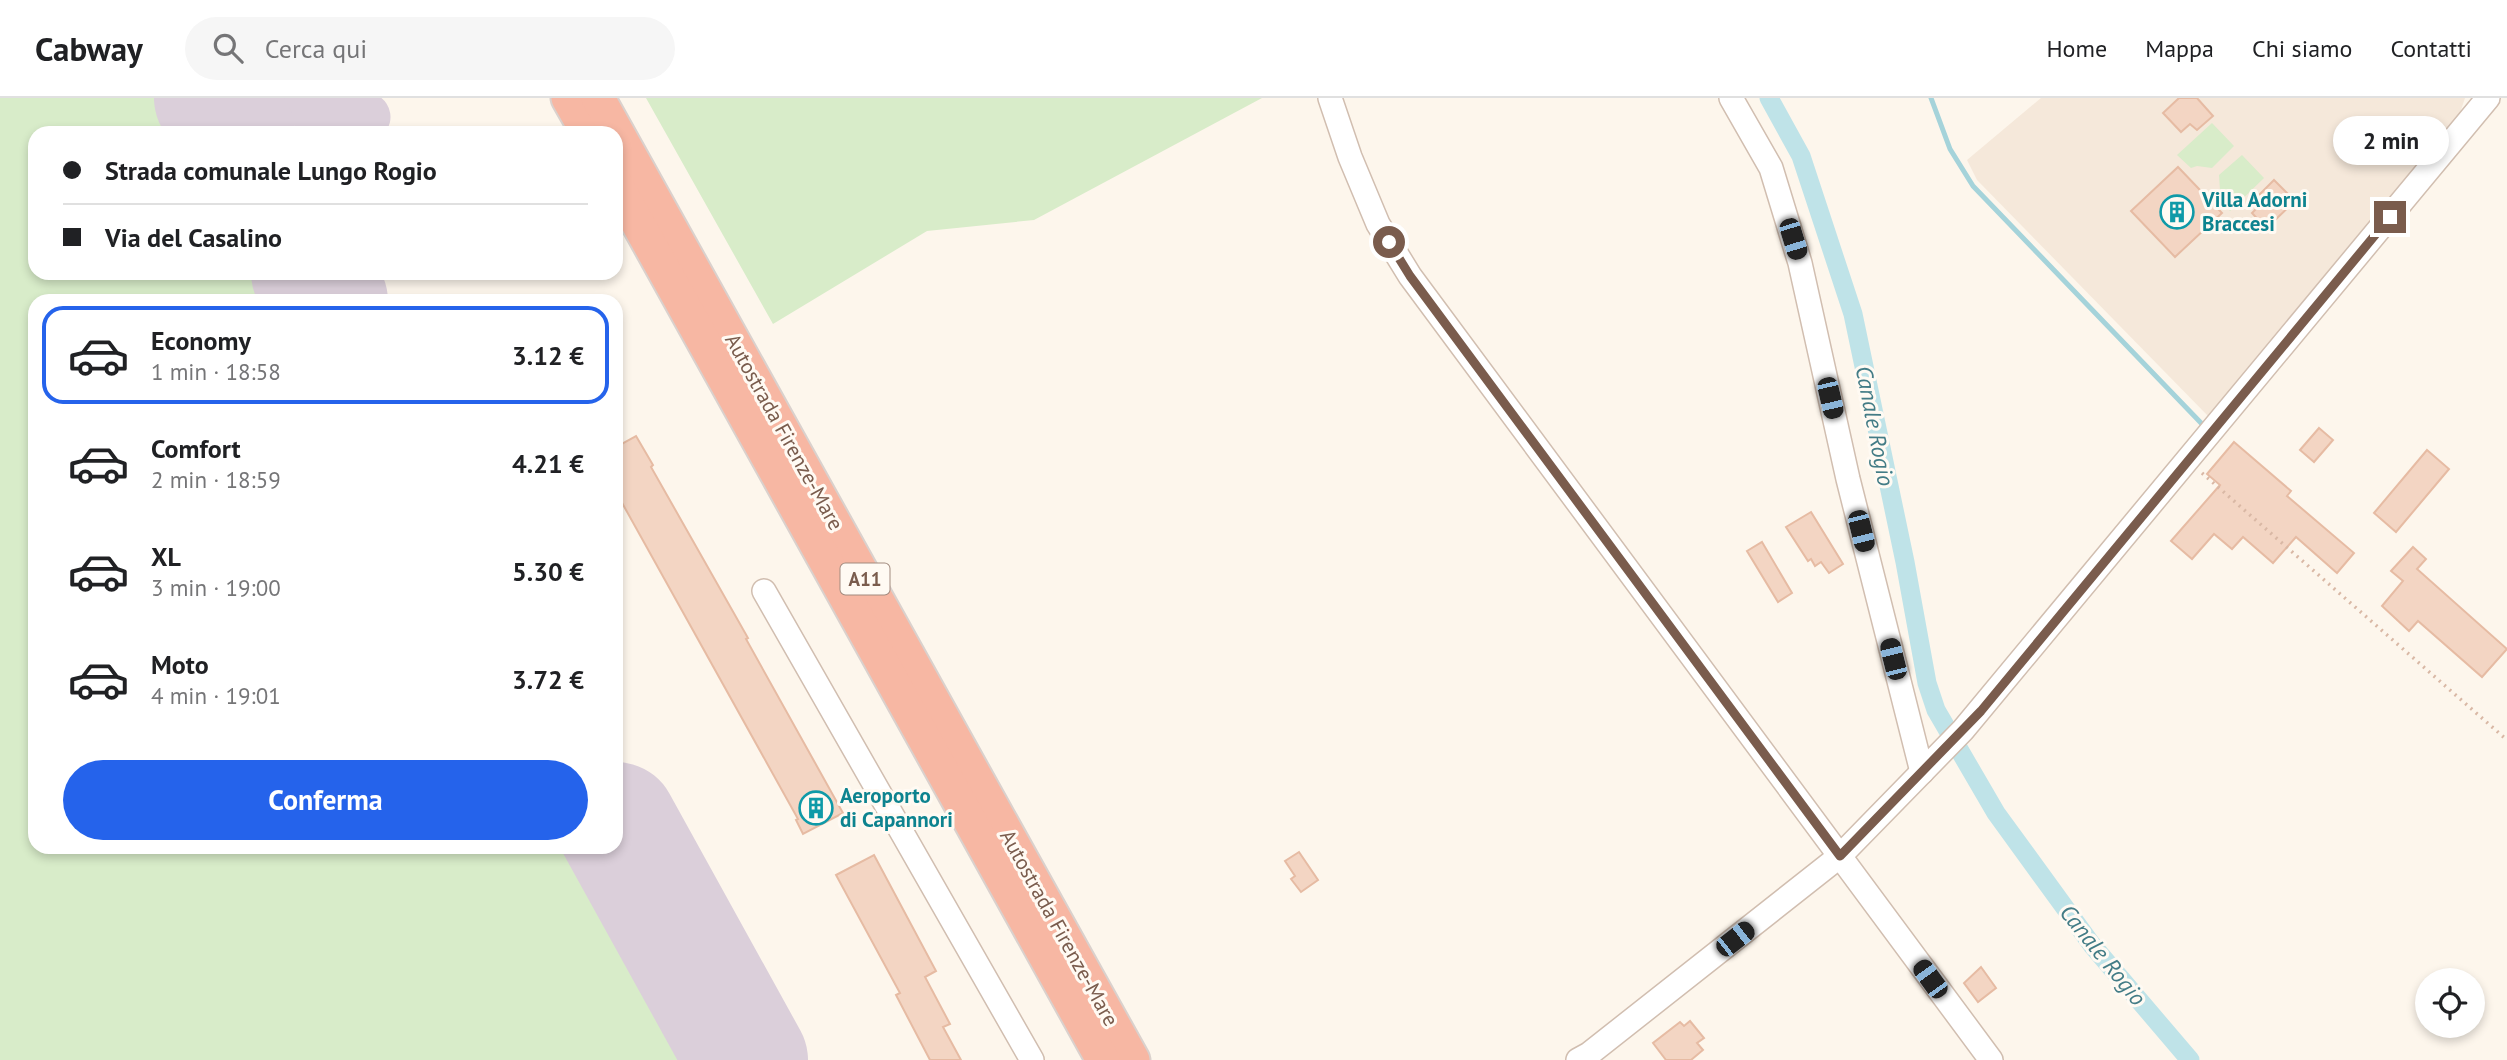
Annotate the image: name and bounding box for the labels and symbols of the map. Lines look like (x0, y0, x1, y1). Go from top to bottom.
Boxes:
callout: 2 min (2332, 116, 2448, 164)
place label: Villa Adorni Braccesi (2201, 186, 2307, 237)
building icon: Villa Adorni Braccesi (2158, 193, 2196, 231)
route end (2374, 201, 2406, 233)
car (1777, 216, 1810, 262)
route start (1373, 226, 1405, 258)
street label: Autostrada Firenze-Mare (719, 329, 850, 535)
water label: Canale Rogio (1850, 363, 1901, 488)
car (1816, 375, 1845, 421)
car (1846, 508, 1877, 554)
road number: A11 (840, 564, 890, 594)
car (1878, 636, 1909, 682)
place label: Aeroporto di Capannori (840, 782, 953, 833)
building icon: Aeroporto di Capannori (797, 789, 835, 827)
street label: Autostrada Firenze-Mare (994, 825, 1125, 1031)
water label: Canale Rogio (2054, 898, 2153, 1011)
car (1712, 918, 1759, 960)
car (1910, 956, 1951, 1002)

